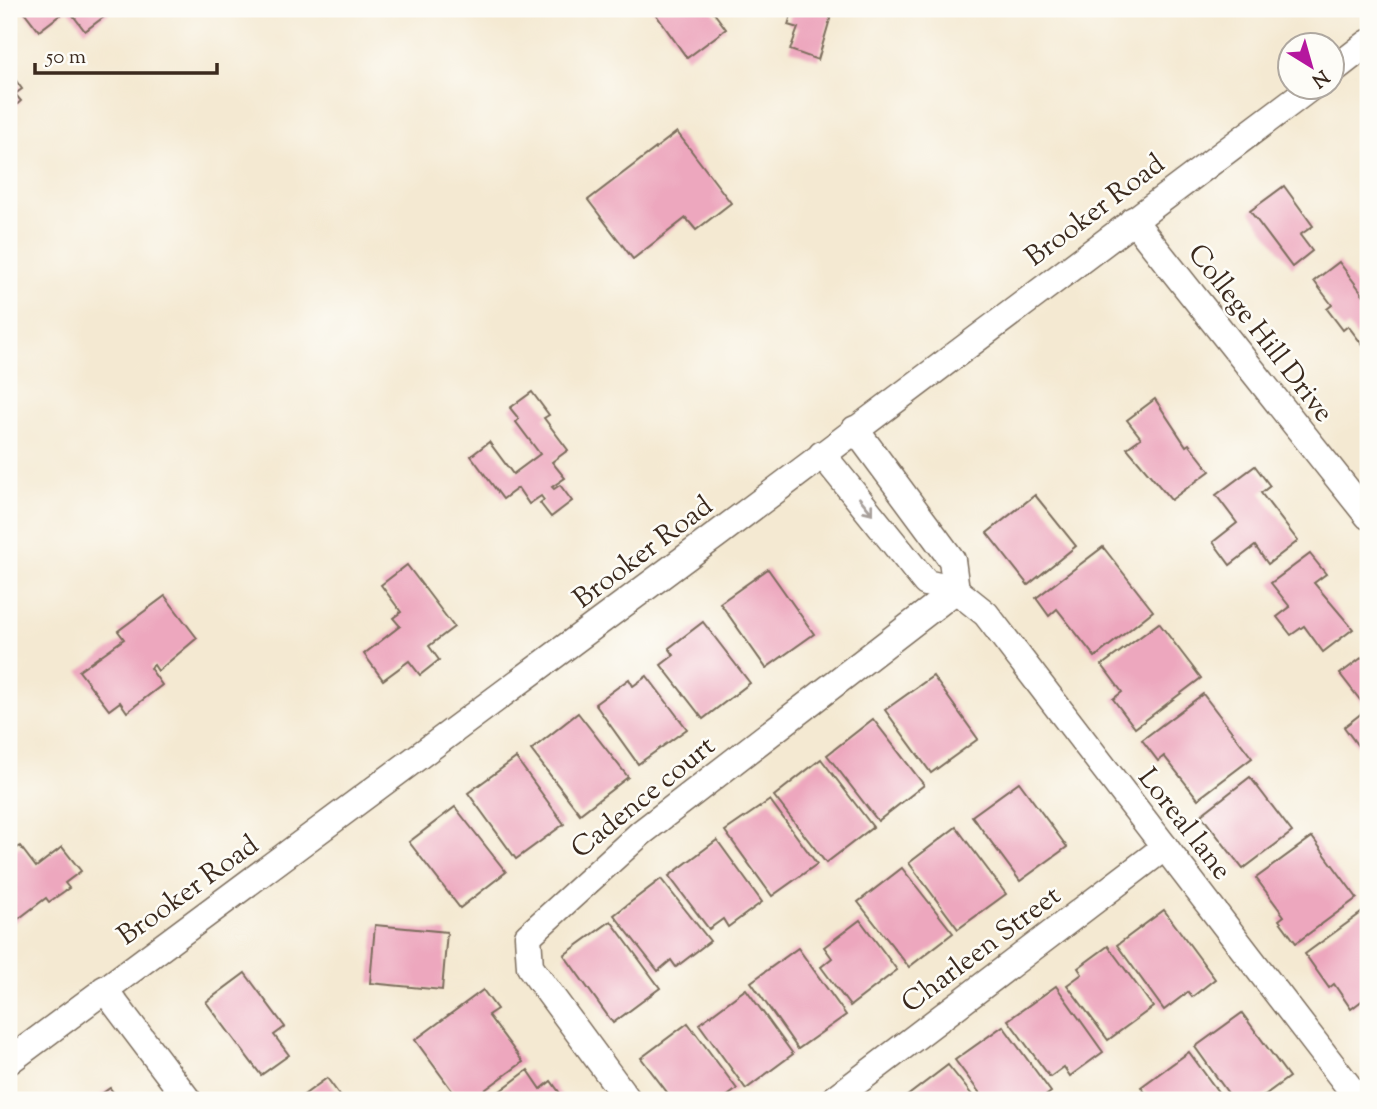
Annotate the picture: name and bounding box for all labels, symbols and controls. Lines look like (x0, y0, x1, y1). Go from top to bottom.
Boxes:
scale bar (35, 32, 217, 76)
north arrow (1276, 32, 1346, 102)
text: 50 m (45, 43, 86, 73)
text: N (1306, 62, 1334, 93)
street label: Brooker Road (1018, 145, 1174, 277)
street label: College Hill Drive (1177, 236, 1342, 432)
street label: Brooker Road (566, 487, 722, 619)
one-way arrow (858, 497, 873, 515)
street label: Cadence court (563, 727, 725, 869)
street label: Loreal lane (1127, 760, 1240, 889)
street label: Brooker Road (110, 826, 268, 956)
street label: Charleen Street (894, 877, 1070, 1024)

